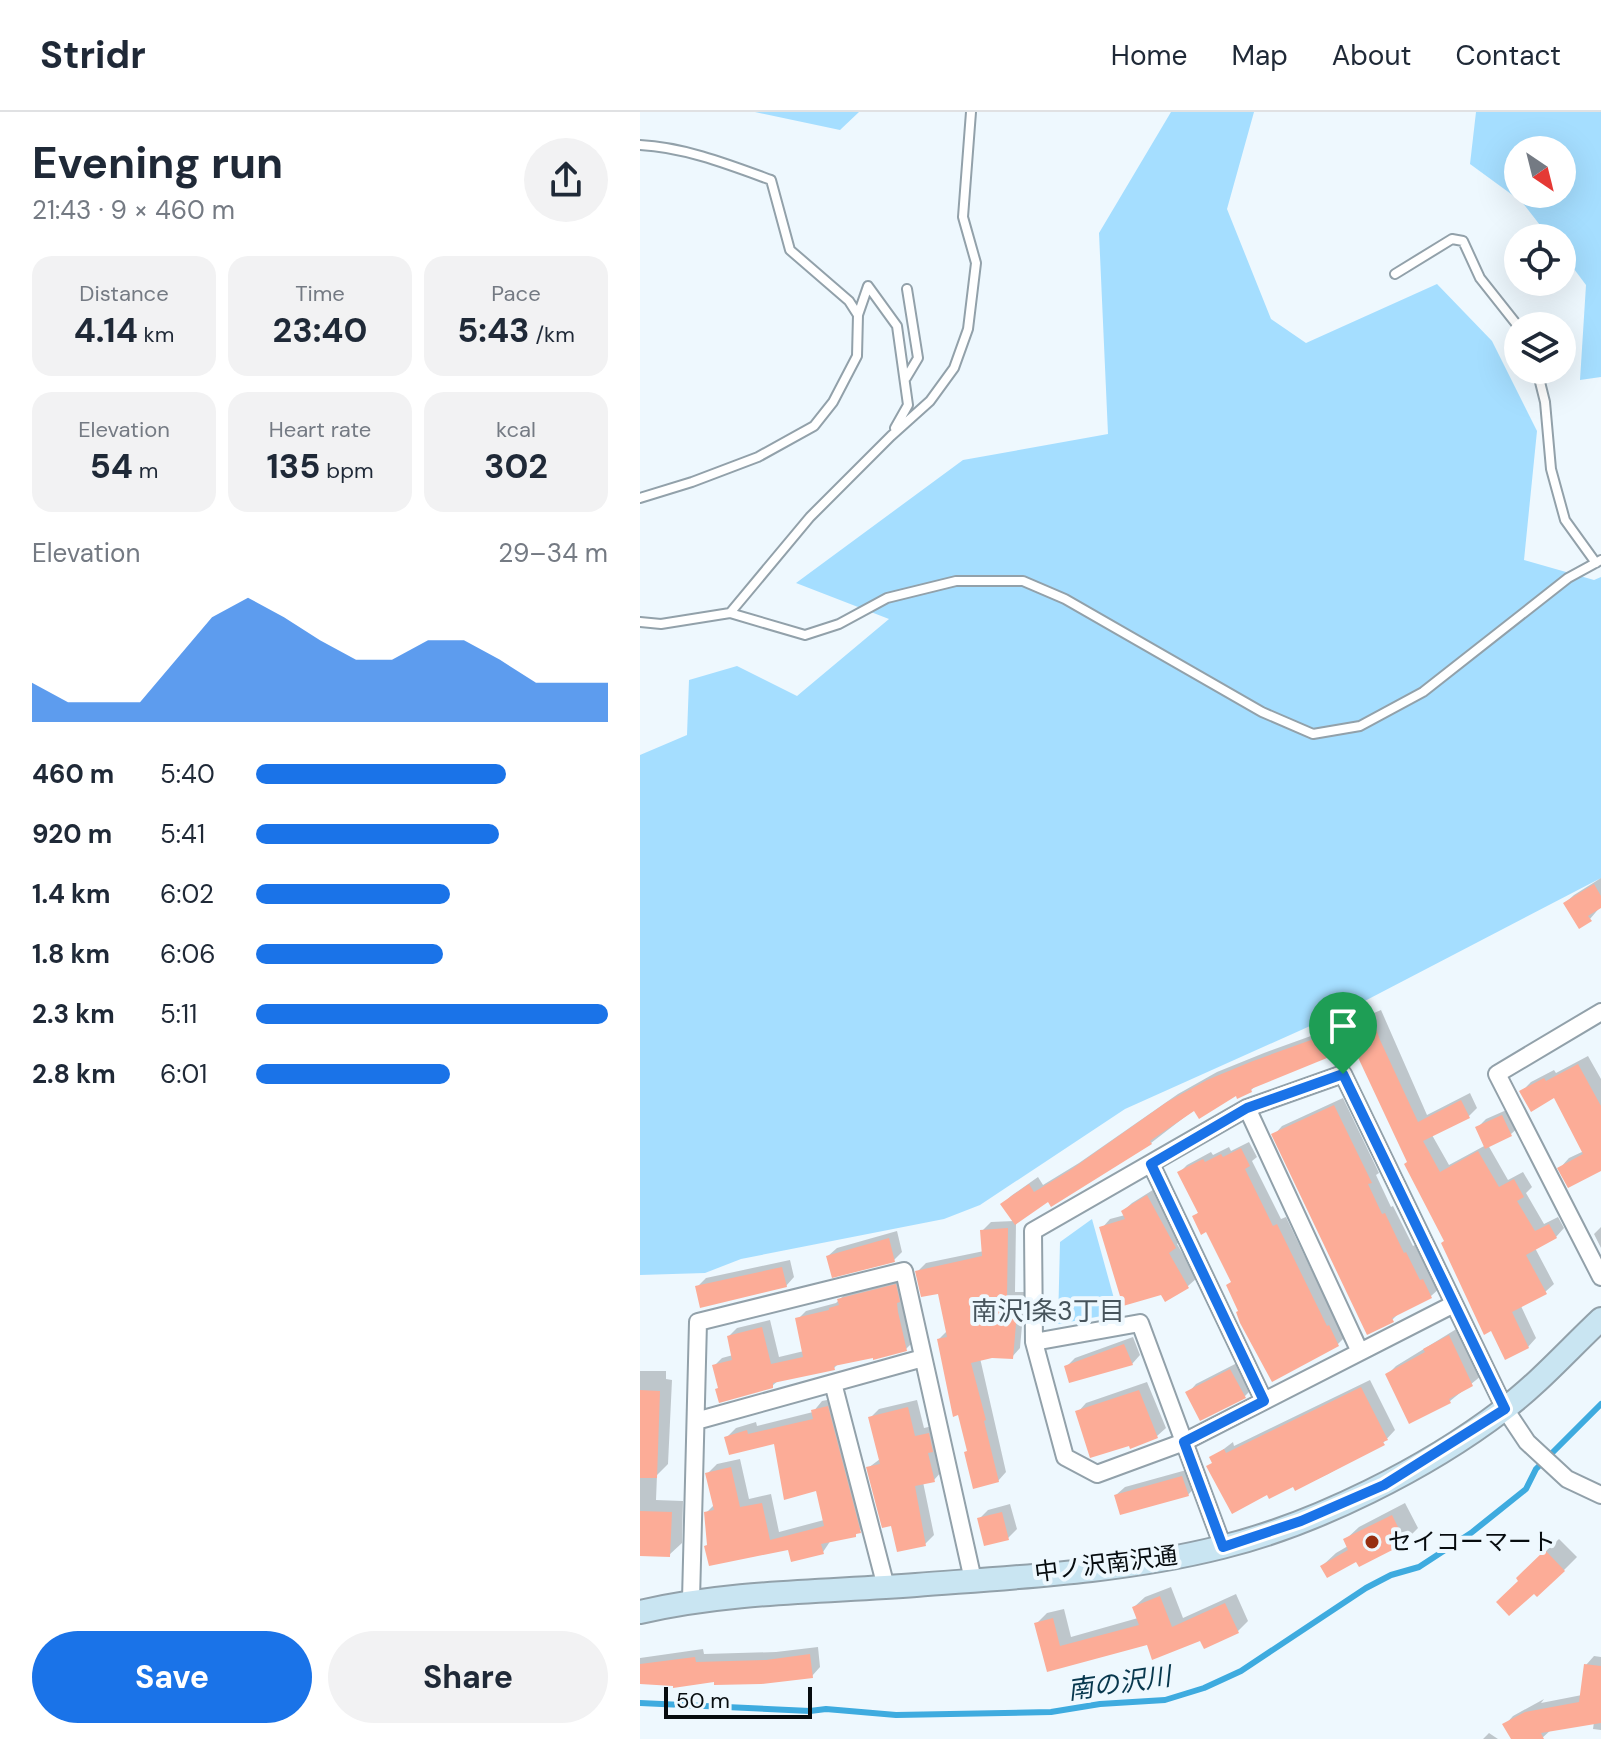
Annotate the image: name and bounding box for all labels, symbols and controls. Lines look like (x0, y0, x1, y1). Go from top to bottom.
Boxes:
text: Stridr (40, 30, 146, 80)
text: Home (1111, 37, 1187, 74)
text: Map (1231, 37, 1288, 74)
text: About (1332, 37, 1411, 74)
text: Contact (1455, 37, 1561, 74)
text: Evening run (32, 134, 283, 192)
north arrow (1504, 136, 1576, 208)
map controls (1504, 136, 1576, 384)
button: share (524, 138, 608, 222)
text: 21:43 · 9 × 460 m (32, 193, 235, 227)
button: locate (1504, 224, 1576, 296)
text: Distance (79, 279, 169, 308)
text: Time (295, 279, 345, 308)
text: Pace (491, 279, 541, 308)
text: 4.14 (74, 308, 138, 353)
text: 23:40 (273, 308, 367, 353)
text: 5:43 (457, 308, 530, 353)
button: layers (1504, 312, 1576, 384)
text: km (138, 320, 174, 349)
text: /km (530, 320, 575, 349)
text: Elevation (78, 415, 170, 444)
text: Heart rate (269, 415, 371, 444)
text: kcal (496, 415, 536, 444)
text: 54 (90, 444, 133, 489)
text: 135 (266, 444, 321, 489)
text: 302 (484, 444, 548, 489)
text: m (133, 456, 158, 485)
text: bpm (321, 456, 374, 485)
text: Elevation (32, 536, 140, 570)
text: 29–34 m (498, 536, 608, 570)
text: 460 m (32, 757, 114, 791)
text: 5:40 (160, 757, 215, 791)
text: 920 m (32, 817, 112, 851)
text: 5:41 (160, 817, 205, 851)
text: 1.4 km (32, 877, 111, 911)
text: 6:02 (160, 877, 214, 911)
text: 1.8 km (32, 937, 110, 971)
text: 6:06 (160, 937, 216, 971)
pin (1309, 992, 1377, 1074)
text: 2.3 km (32, 997, 115, 1031)
text: 5:11 (160, 997, 197, 1031)
icon: arrive (1321, 1004, 1365, 1048)
text: 2.8 km (32, 1057, 116, 1091)
text: 6:01 (160, 1057, 207, 1091)
district label: 南沢1条3丁目 (971, 1294, 1125, 1328)
place label: セイコーマート (1388, 1526, 1556, 1557)
marker: セイコーマート (1363, 1533, 1381, 1551)
street label: 中ノ沢南沢通 (1033, 1539, 1179, 1588)
button: Save (32, 1631, 312, 1723)
button: Share (328, 1631, 608, 1723)
water label: 南の沢川 (1065, 1659, 1176, 1707)
scale bar (664, 1683, 812, 1719)
text: 50 m (676, 1686, 730, 1715)

